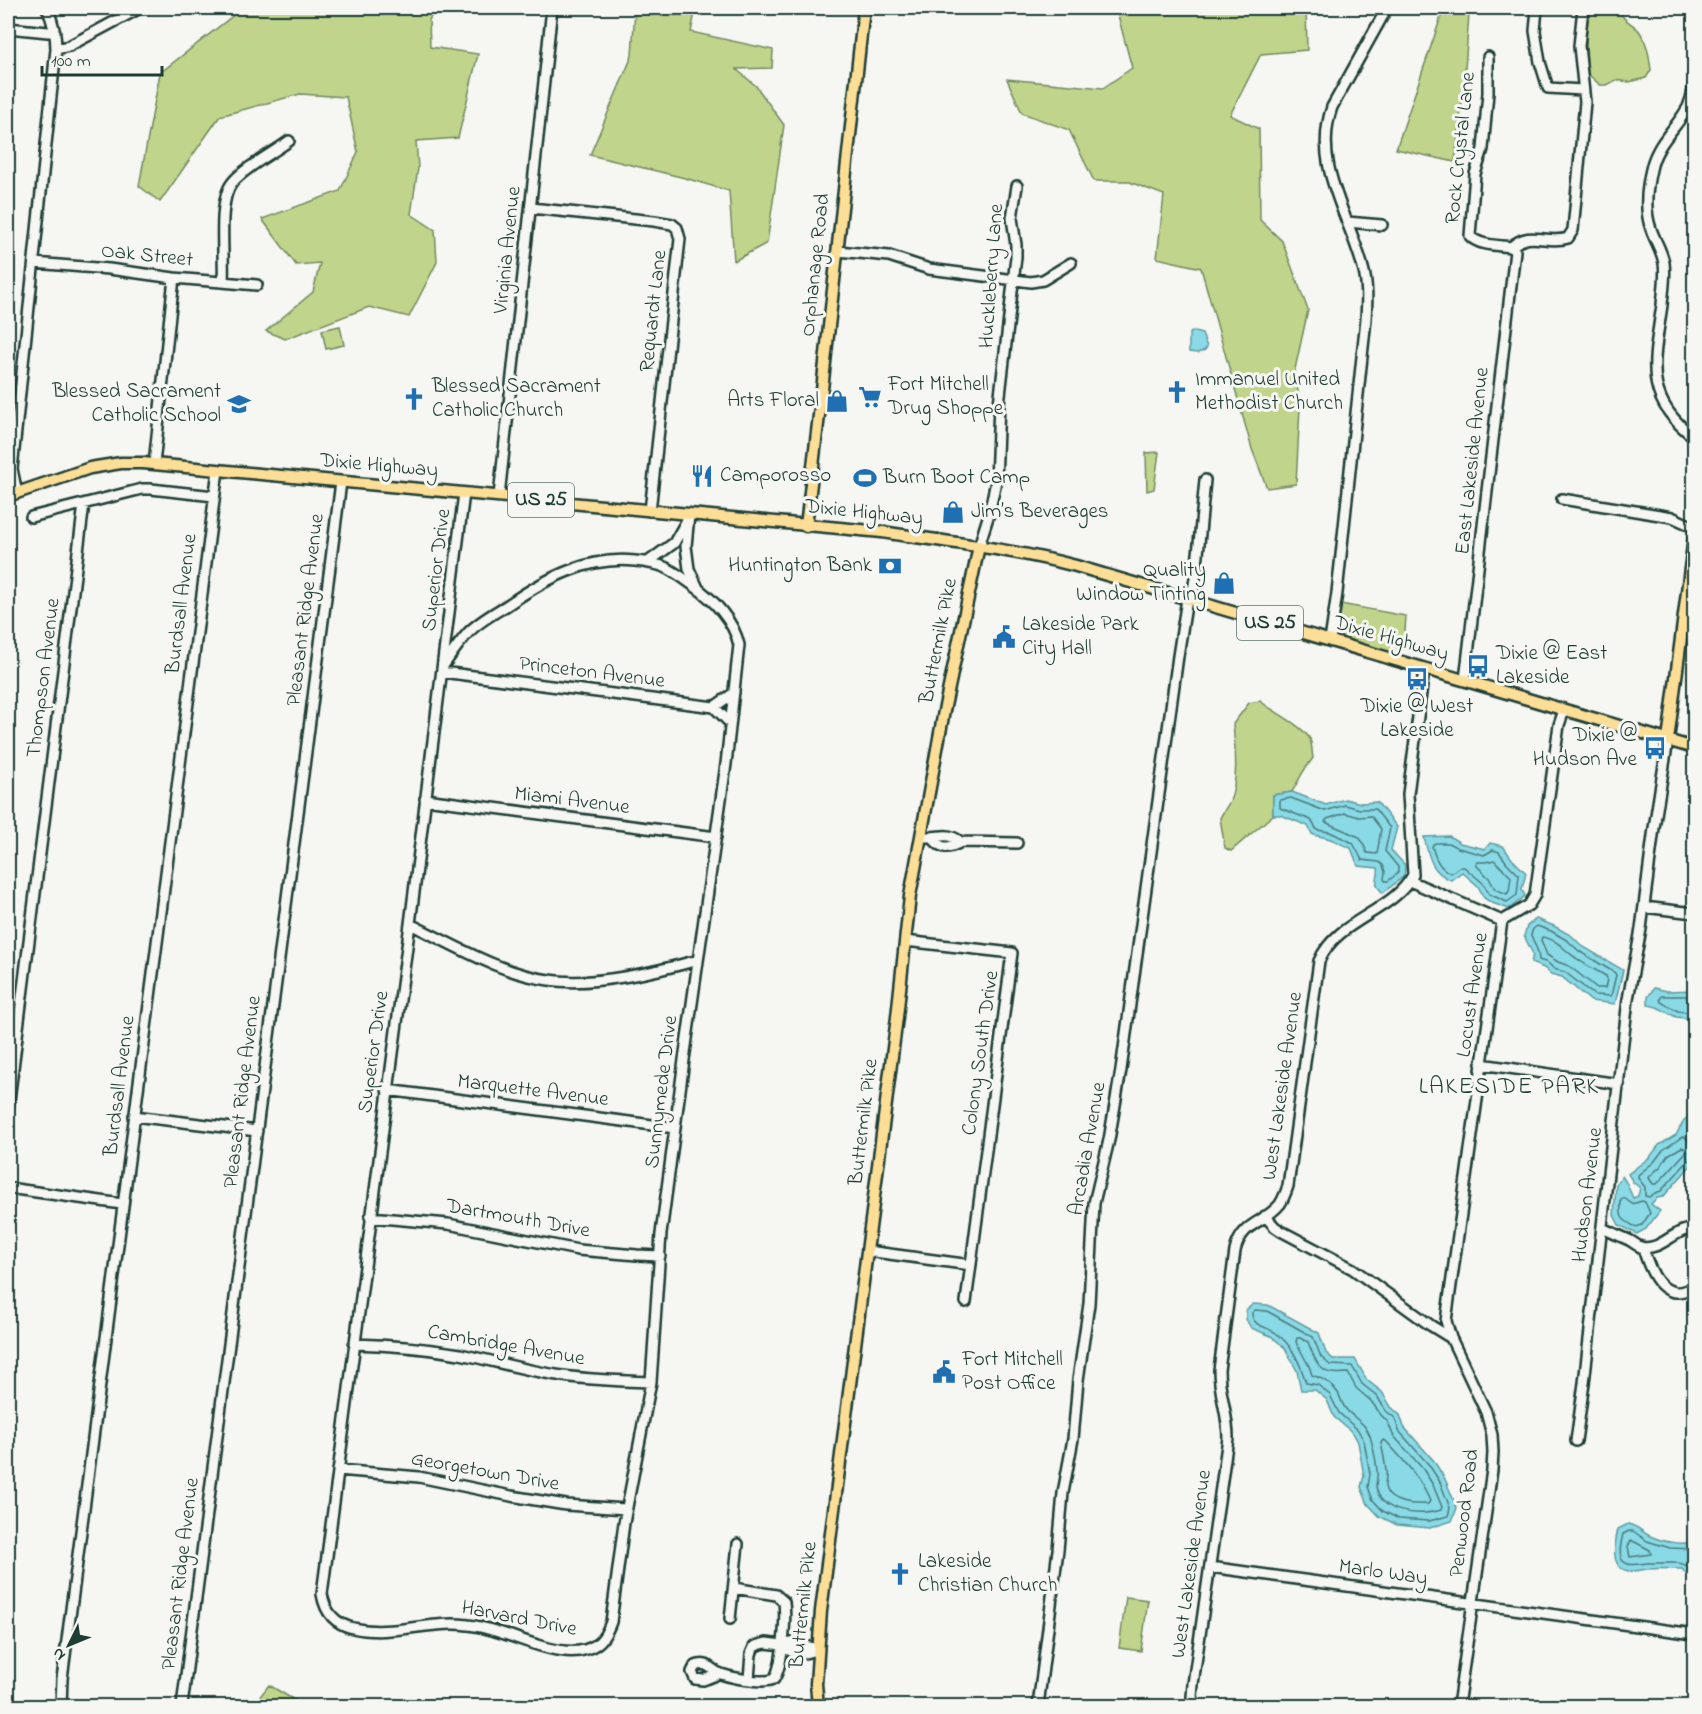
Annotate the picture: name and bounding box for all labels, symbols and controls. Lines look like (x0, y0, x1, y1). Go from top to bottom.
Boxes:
scale bar (42, 39, 162, 77)
text: 100 m (51, 49, 91, 75)
street label: Rock Crystal Lane (1438, 70, 1486, 226)
street label: Virginia Avenue (486, 184, 532, 316)
street label: Orphanage Road (794, 192, 840, 338)
street label: Huckleberry Lane (972, 202, 1014, 349)
street label: Oak Street (99, 236, 195, 276)
street label: Requardt Lane (633, 248, 675, 374)
place label: Immanuel United Methodist Church (1195, 365, 1343, 419)
street label: East Lakeside Avenue (1448, 365, 1498, 556)
place label: Fort Mitchell Drug Shoppe (887, 370, 1004, 426)
place label: Blessed Sacrament Catholic Church (431, 372, 601, 426)
place label: Blessed Sacrament Catholic School (51, 377, 221, 431)
church icon: Immanuel United Methodist Church (1164, 379, 1190, 405)
supermarket icon: Fort Mitchell Drug Shoppe (857, 384, 883, 410)
church icon: Blessed Sacrament Catholic Church (401, 386, 427, 412)
place label: Arts Floral (727, 386, 819, 416)
shop icon: Arts Floral (824, 388, 850, 414)
school or university icon: Blessed Sacrament Catholic School (226, 391, 252, 417)
street label: Dixie Highway (318, 446, 439, 488)
place label: Camporosso (720, 461, 831, 491)
restaurant icon: Camporosso (689, 463, 715, 489)
place label: Burn Boot Camp (882, 463, 1030, 493)
sports icon: Burn Boot Camp (852, 465, 878, 491)
road number: US 25 (508, 483, 574, 517)
street label: Dixie Highway (802, 492, 924, 536)
place label: Jim’s Beverages (971, 497, 1109, 529)
shop icon: Jim’s Beverages (940, 499, 966, 525)
street label: Superior Drive (415, 507, 459, 633)
street label: Pleasant Ridge Avenue (279, 511, 335, 708)
street label: Burdsall Avenue (158, 531, 206, 677)
place label: Huntington Bank (728, 551, 873, 583)
bank icon: Huntington Bank (877, 553, 903, 579)
place label: Quality Window Tinting (1076, 556, 1206, 612)
shop icon: Quality Window Tinting (1211, 570, 1237, 596)
street label: Buttermilk Pike (912, 575, 966, 707)
street label: Thompson Avenue (19, 596, 69, 760)
road number: US 25 (1237, 606, 1303, 640)
street label: Dixie Highway (1328, 608, 1452, 672)
place label: Lakeside Park City Hall (1022, 610, 1139, 666)
public building icon: Lakeside Park City Hall (991, 624, 1017, 650)
place label: Dixie @ East Lakeside (1495, 639, 1607, 693)
street label: Princeton Avenue (517, 649, 667, 697)
bus stop icon: Dixie @ East Lakeside (1465, 653, 1491, 679)
bus stop icon: Dixie @ West Lakeside (1404, 666, 1430, 692)
place label: Dixie @ West Lakeside (1360, 692, 1473, 746)
place label: Dixie @ Hudson Ave (1533, 721, 1638, 775)
bus stop icon: Dixie @ Hudson Ave (1642, 735, 1668, 761)
street label: Miami Avenue (513, 779, 632, 823)
street label: Locust Avenue (1449, 930, 1497, 1059)
street label: Colony South Drive (955, 968, 1009, 1138)
street label: Superior Drive (351, 988, 398, 1115)
street label: West Lakeside Avenue (1255, 989, 1311, 1182)
street label: Pleasant Ridge Avenue (216, 993, 272, 1190)
street label: Burdsall Avenue (96, 1013, 144, 1159)
street label: Sunnymede Drive (638, 1013, 688, 1170)
street label: Buttermilk Pike (841, 1056, 887, 1188)
street label: Marquette Avenue (456, 1067, 611, 1115)
district label: LAKESIDE PARK (1419, 1070, 1599, 1105)
street label: Arcadia Avenue (1061, 1079, 1115, 1218)
street label: Hudson Avenue (1565, 1125, 1611, 1264)
street label: Dartmouth Drive (443, 1191, 593, 1247)
street label: Cambridge Avenue (425, 1317, 588, 1377)
place label: Fort Mitchell Post Office (961, 1345, 1063, 1399)
public building icon: Fort Mitchell Post Office (931, 1359, 957, 1385)
street label: Georgetown Drive (408, 1444, 562, 1502)
street label: Penwood Road (1442, 1447, 1488, 1579)
street label: West Lakeside Avenue (1164, 1467, 1220, 1660)
street label: Pleasant Ridge Avenue (154, 1475, 210, 1672)
street label: Buttermilk Pike (782, 1539, 826, 1671)
place label: Lakeside Christian Church (918, 1547, 1058, 1601)
street label: Marlo Way (1336, 1552, 1429, 1596)
church icon: Lakeside Christian Church (887, 1561, 913, 1587)
street label: Harvard Drive (459, 1593, 580, 1645)
north arrow (39, 1615, 99, 1675)
text: N (47, 1642, 72, 1666)

